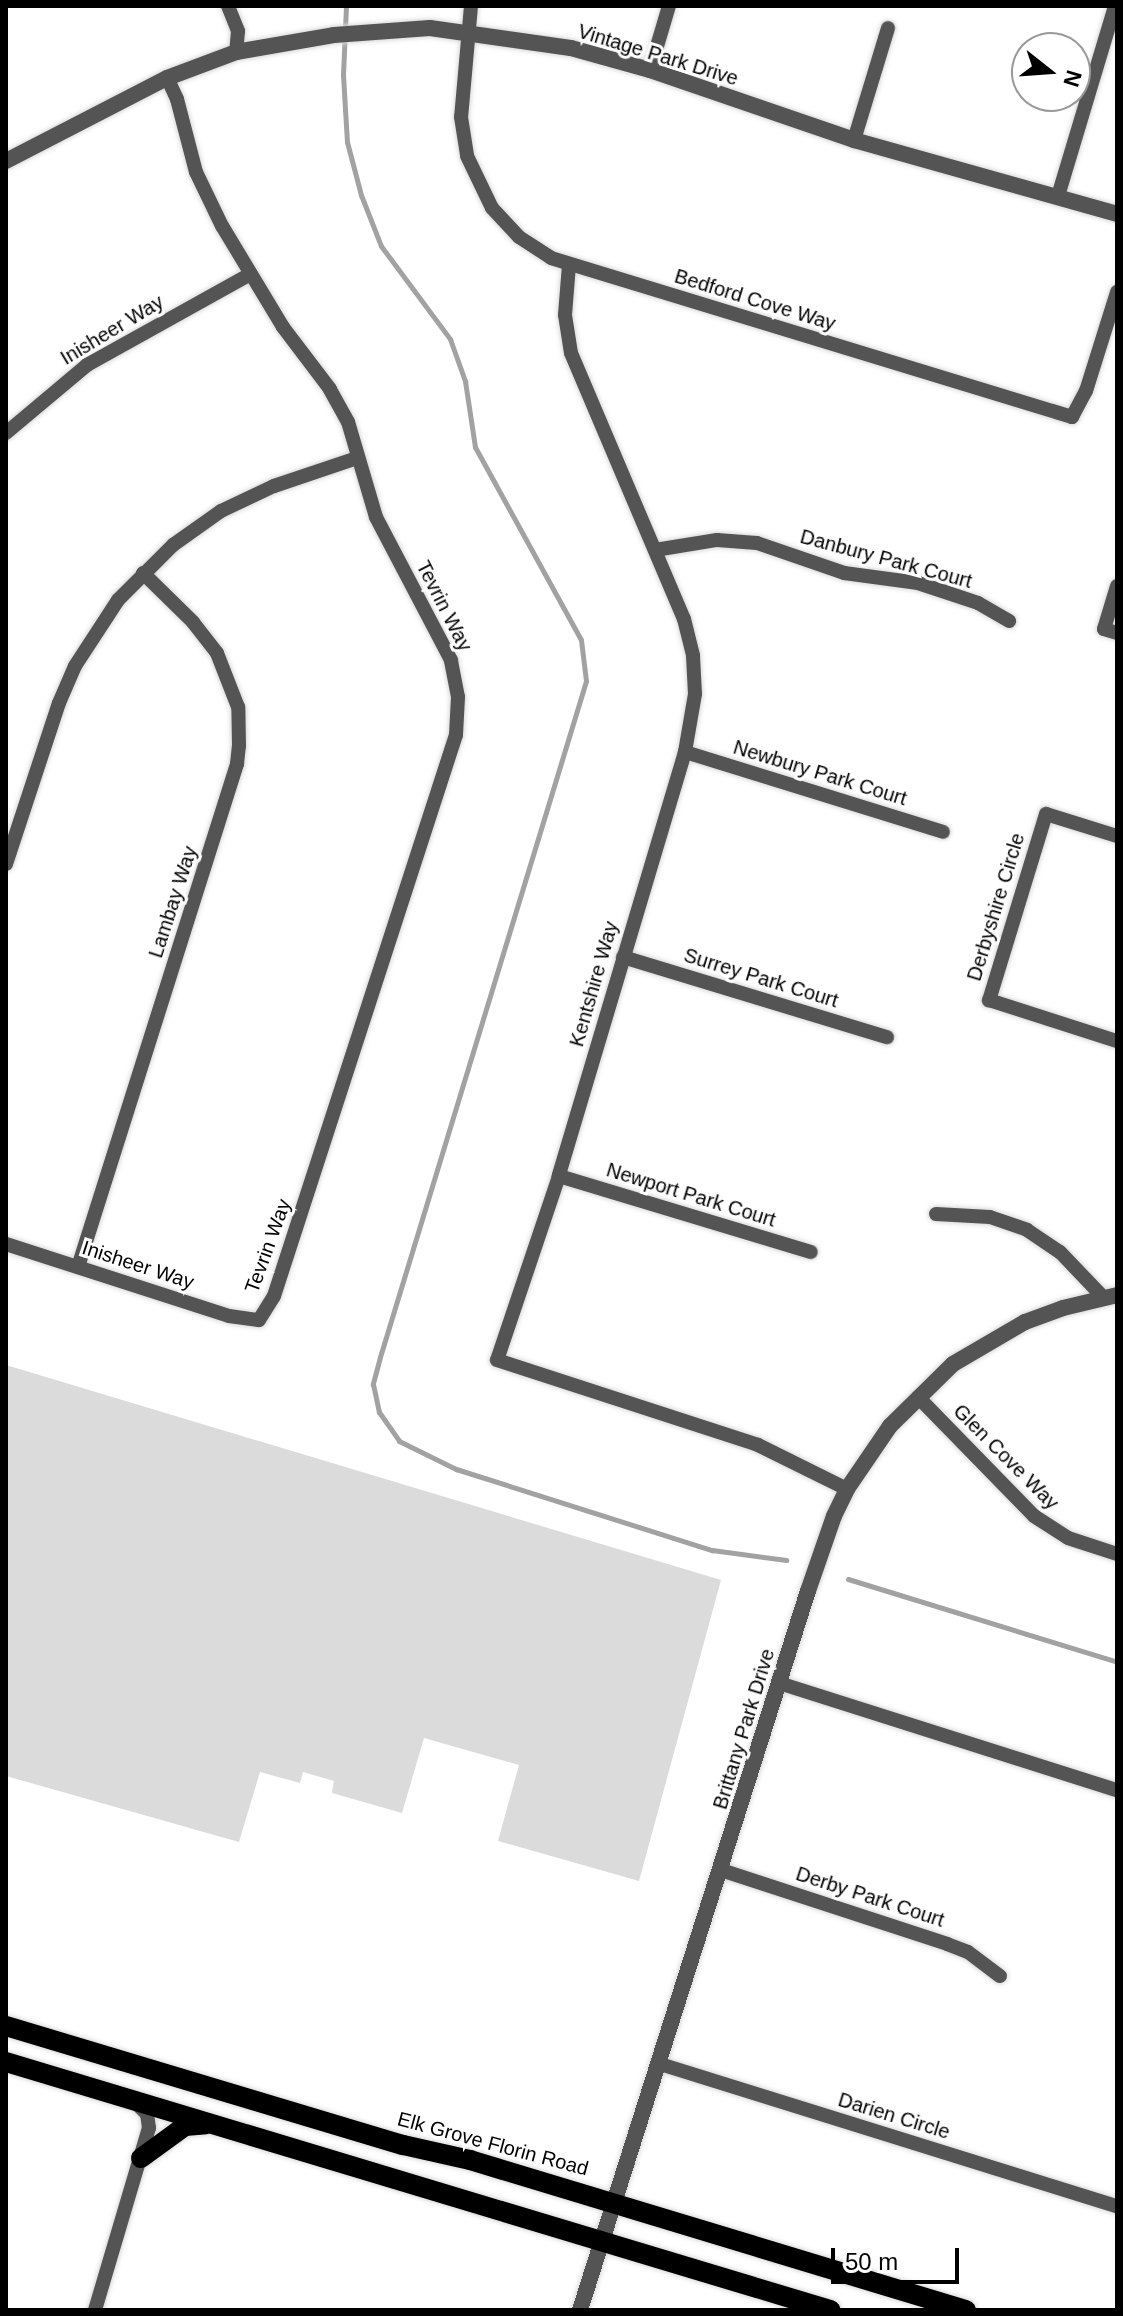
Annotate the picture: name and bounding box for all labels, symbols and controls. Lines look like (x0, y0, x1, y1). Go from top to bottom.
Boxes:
street label: Vintage Park Drive (575, 19, 741, 91)
north arrow (1011, 32, 1091, 112)
text: N (1058, 67, 1087, 90)
street label: Bedford Cove Way (672, 264, 838, 336)
street label: Inisheer Way (56, 290, 168, 370)
street label: Danbury Park Court (798, 525, 974, 593)
street label: Tevrin Way (411, 557, 477, 655)
street label: Newbury Park Court (730, 735, 910, 811)
street label: Derbyshire Circle (962, 830, 1030, 984)
street label: Lambay Way (144, 843, 202, 961)
street label: Kentshire Way (565, 919, 623, 1049)
street label: Surrey Park Court (681, 943, 841, 1013)
street label: Newport Park Court (604, 1158, 778, 1232)
street label: Tevrin Way (240, 1196, 296, 1296)
street label: Inisheer Way (79, 1236, 197, 1294)
street label: Glen Cove Way (948, 1399, 1064, 1515)
street label: Brittany Park Drive (708, 1646, 780, 1812)
street label: Derby Park Court (793, 1862, 947, 1932)
street label: Darien Circle (835, 2088, 953, 2144)
street label: Elk Grove Florin Road (395, 2107, 591, 2181)
scale bar (835, 2232, 963, 2282)
text: 50 m (845, 2248, 898, 2275)

